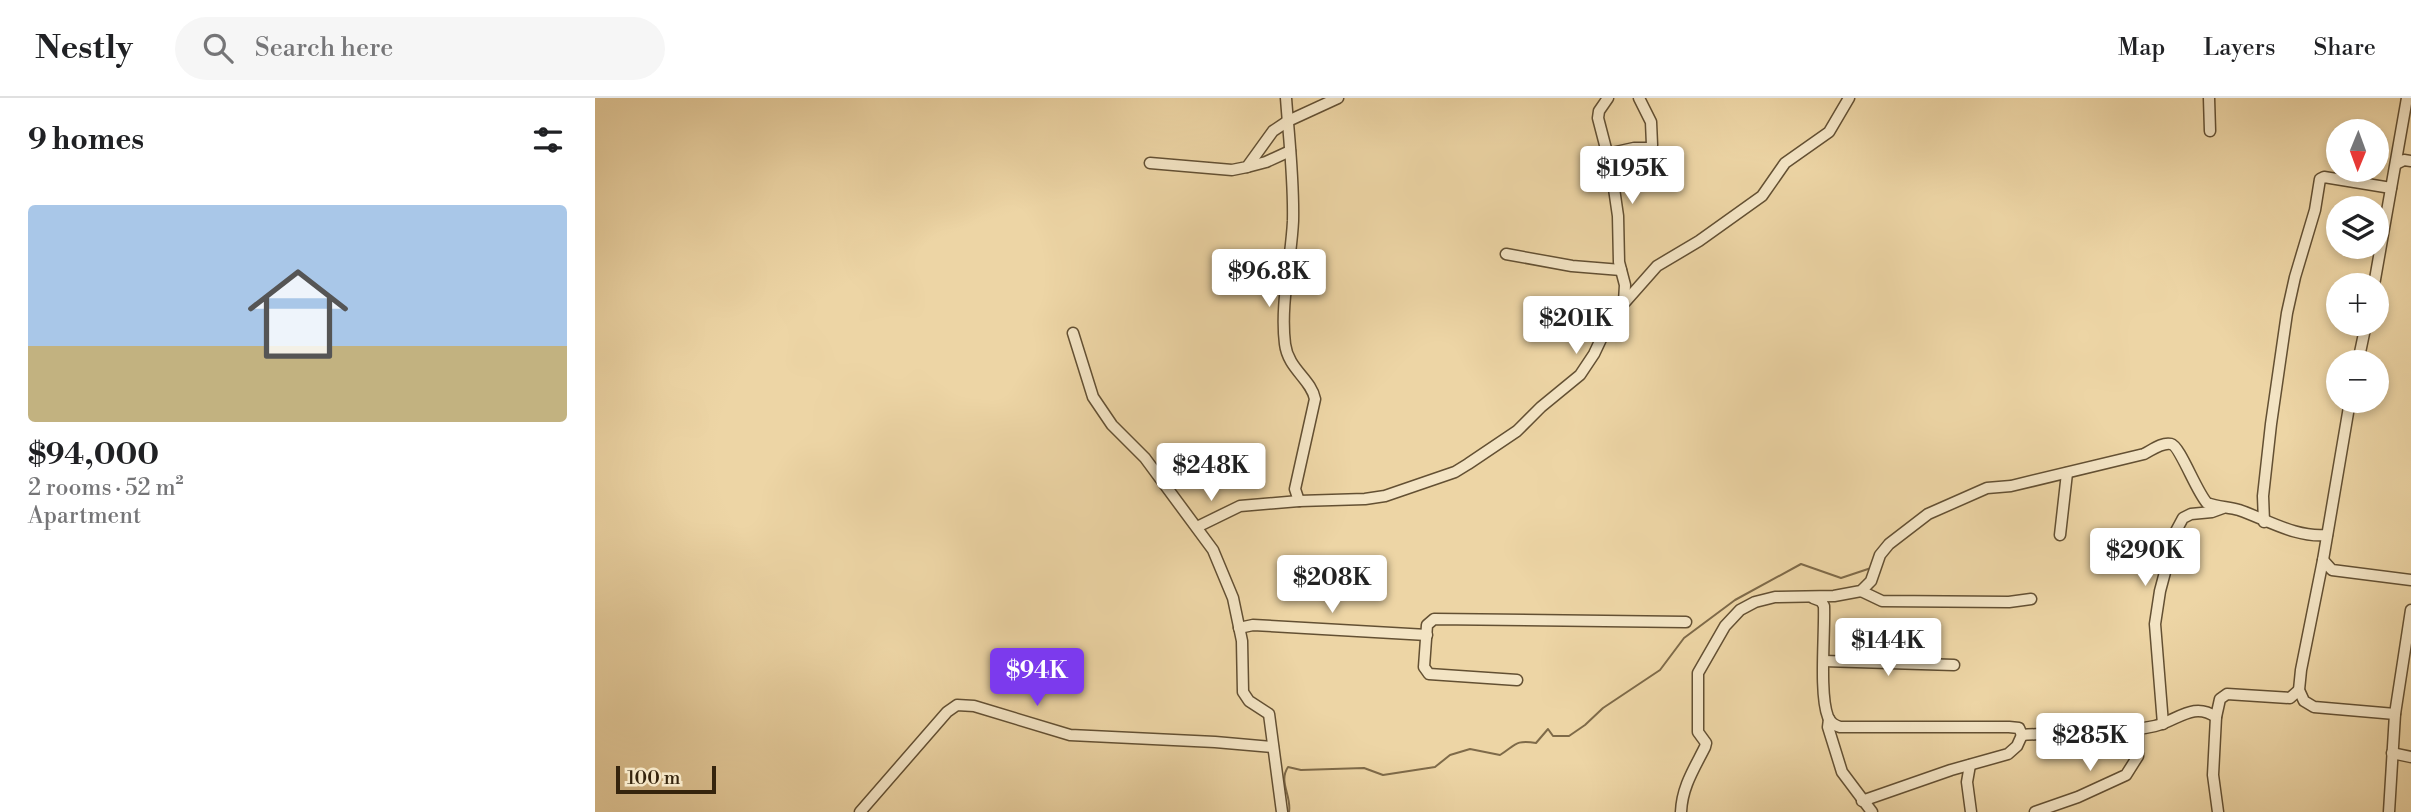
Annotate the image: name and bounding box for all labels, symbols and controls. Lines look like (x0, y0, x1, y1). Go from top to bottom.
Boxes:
search box (175, 17, 665, 80)
text: Nestly (35, 28, 133, 69)
icon: search (199, 29, 237, 67)
text: Search here (255, 32, 393, 64)
text: Map (2118, 33, 2165, 63)
text: Layers (2203, 33, 2275, 63)
text: Share (2313, 33, 2376, 63)
north arrow (2326, 119, 2389, 182)
map controls (2326, 119, 2389, 413)
text: 9 homes (28, 121, 144, 159)
icon: filters (529, 121, 567, 159)
pin: $195K (1583, 146, 1681, 206)
text: $195K (1596, 155, 1668, 183)
button: layers (2326, 196, 2389, 259)
pin: $96.8K (1212, 250, 1326, 309)
icon: home (235, 251, 361, 377)
text: $96.8K (1228, 258, 1310, 286)
button: + (2326, 273, 2389, 336)
pin: $201K (1527, 296, 1625, 356)
text: $201K (1539, 305, 1613, 333)
button: − (2326, 350, 2389, 413)
text: $94,000 (28, 436, 159, 474)
pin: $248K (1162, 444, 1260, 503)
text: $248K (1173, 452, 1249, 480)
text: 2 rooms · 52 m² (28, 474, 184, 502)
text: Apartment (28, 502, 141, 530)
pin: $290K (2096, 528, 2194, 588)
text: $290K (2106, 537, 2184, 565)
pin: $208K (1283, 556, 1381, 615)
text: $208K (1293, 564, 1371, 592)
pin: $144K (1839, 618, 1937, 678)
text: $144K (1851, 627, 1925, 655)
pin: $94K (996, 648, 1078, 708)
text: $94K (1006, 657, 1068, 685)
pin: $285K (2041, 714, 2139, 773)
text: $285K (2052, 722, 2128, 750)
scale bar (616, 763, 716, 795)
text: 100 m (627, 766, 680, 790)

